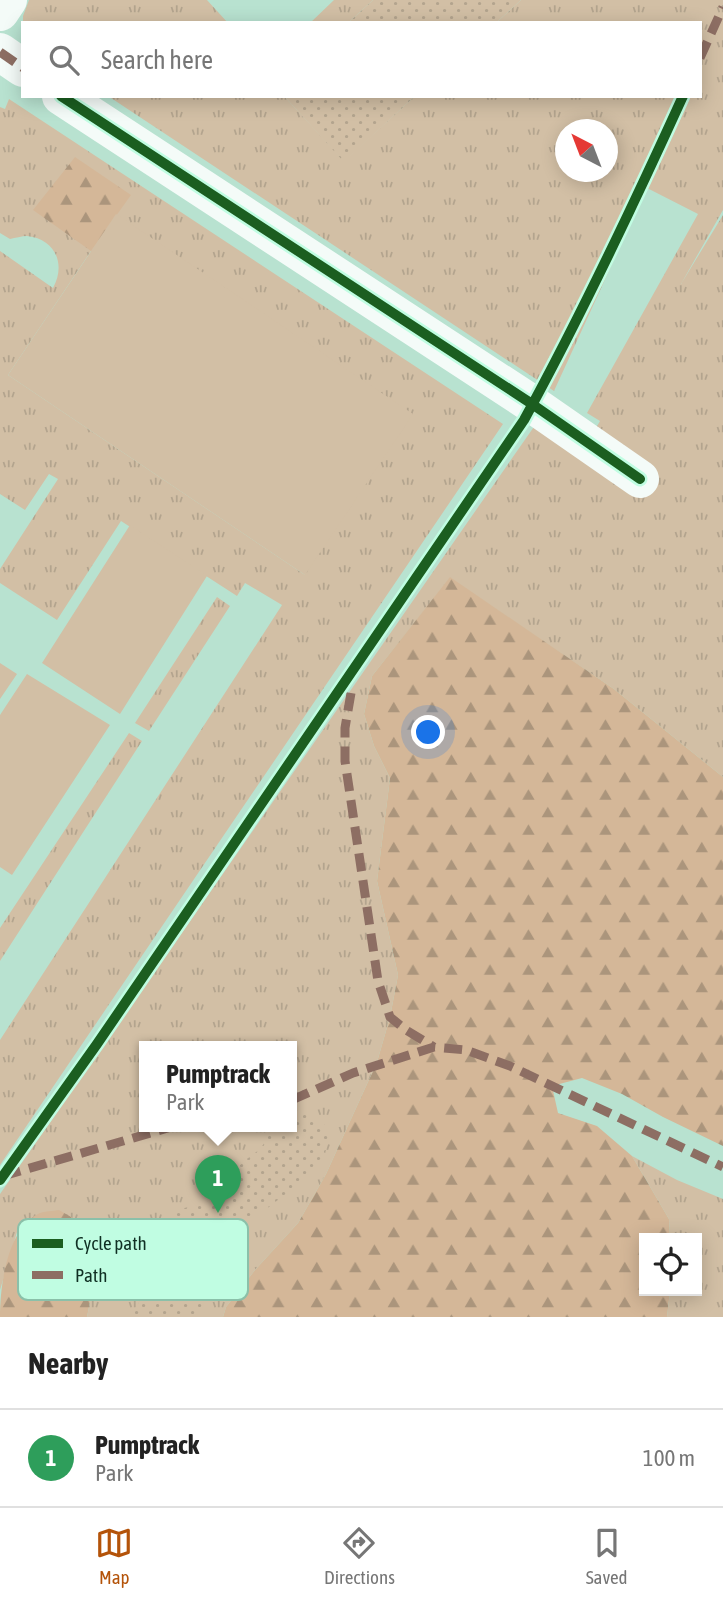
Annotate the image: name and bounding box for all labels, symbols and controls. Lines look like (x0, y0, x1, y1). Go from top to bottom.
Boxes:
search box (21, 21, 702, 98)
icon: search (45, 41, 83, 79)
text: Search here (101, 45, 213, 75)
north arrow (555, 119, 618, 182)
your location (411, 715, 445, 749)
popup (139, 1041, 297, 1132)
text: Pumptrack (166, 1059, 270, 1089)
text: Park (166, 1089, 204, 1115)
pin: 1 (195, 1155, 241, 1213)
legend (18, 1219, 248, 1300)
text: Cycle path (75, 1232, 147, 1254)
map controls (639, 1233, 702, 1296)
button: locate (639, 1233, 702, 1296)
text: Path (75, 1264, 107, 1286)
text: Nearby (28, 1346, 108, 1380)
text: Pumptrack (95, 1430, 199, 1460)
text: 1 (46, 1445, 56, 1471)
text: 100 m (643, 1445, 695, 1471)
text: Park (95, 1460, 133, 1486)
tab: Map (95, 1524, 133, 1588)
tab: Directions (324, 1524, 395, 1588)
tab: Saved (586, 1524, 628, 1588)

